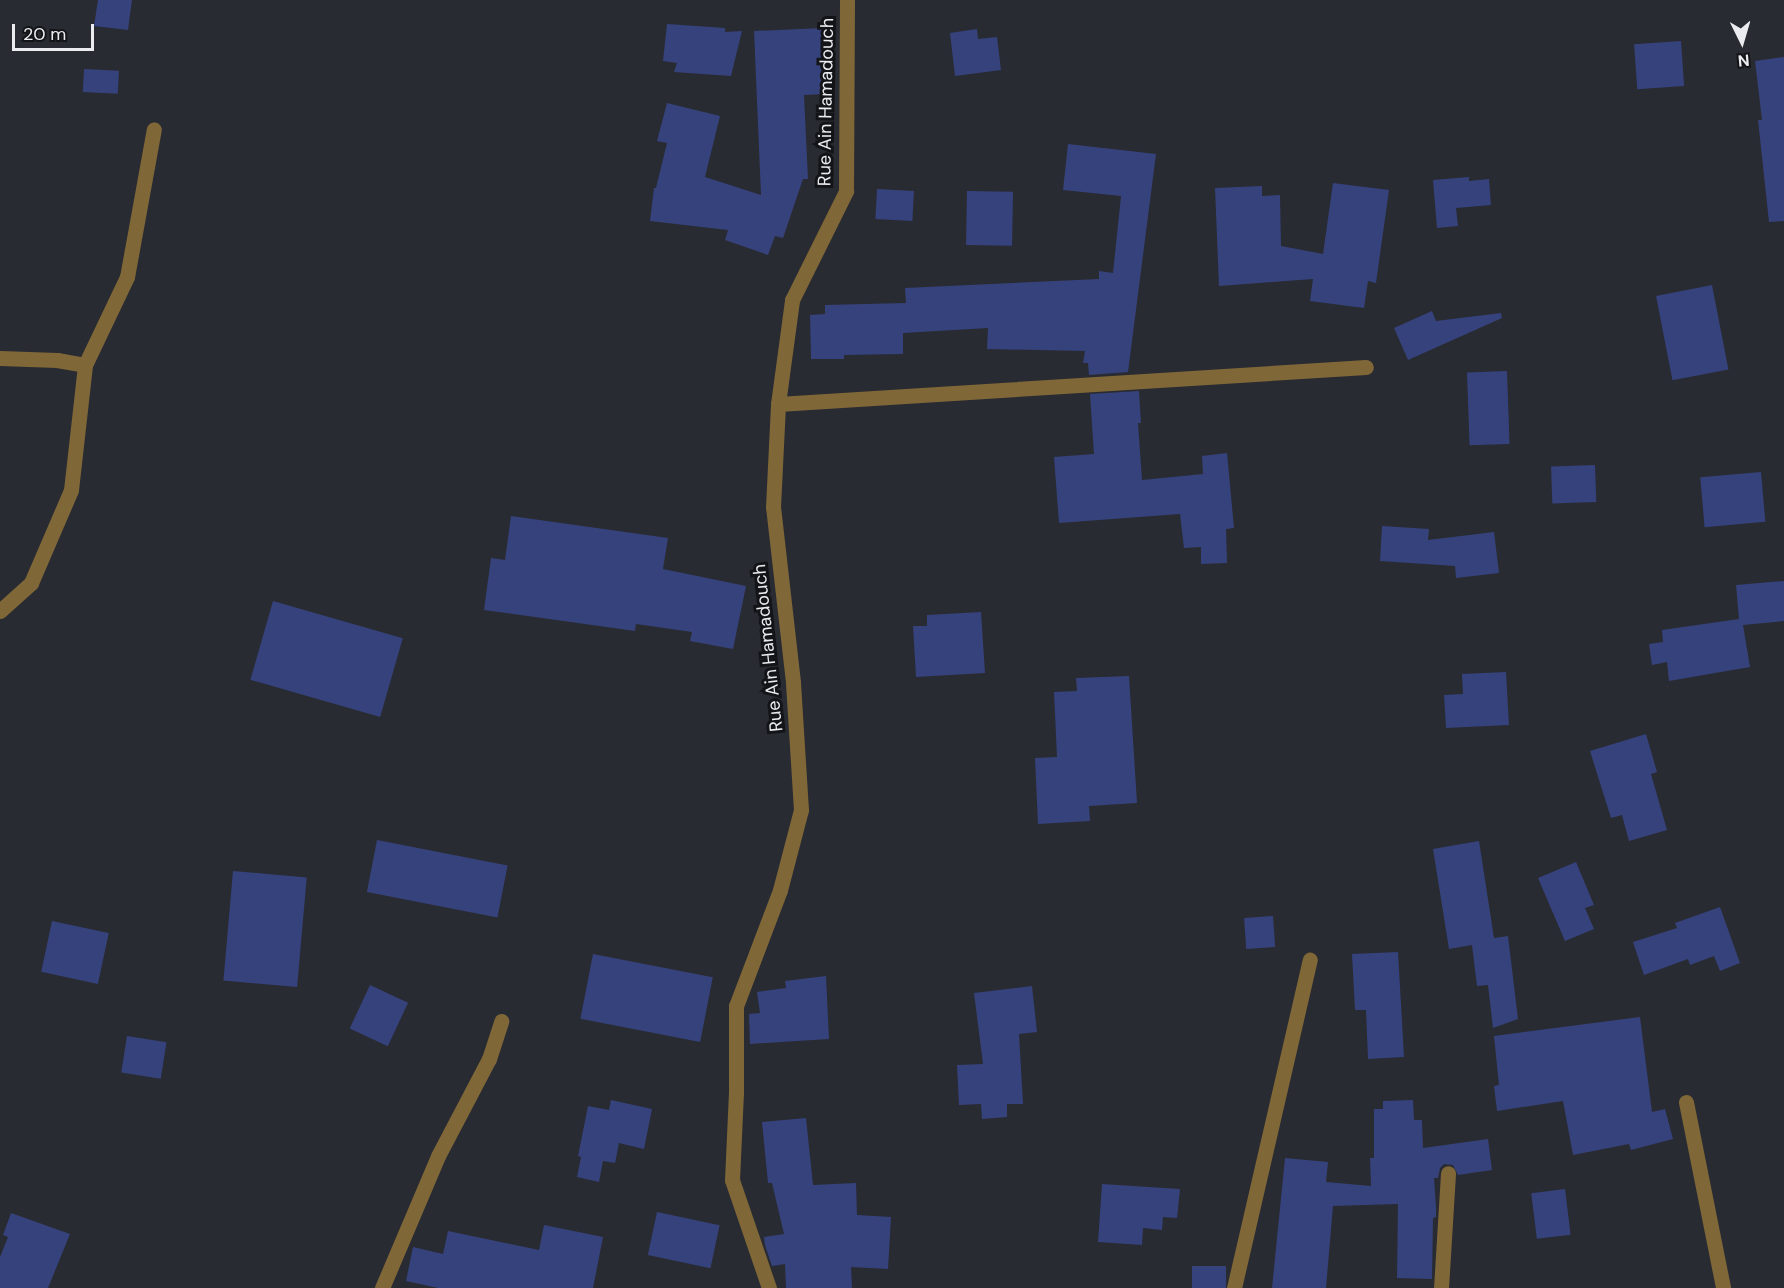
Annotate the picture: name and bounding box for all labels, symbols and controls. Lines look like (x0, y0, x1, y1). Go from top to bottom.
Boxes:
scale bar (15, 12, 98, 50)
north arrow (1712, 12, 1772, 72)
street label: Rue Ain Hamadouch (814, 18, 838, 186)
text: 20 m (23, 22, 66, 46)
text: N (1737, 49, 1750, 71)
street label: Rue Ain Hamadouch (748, 563, 788, 733)

